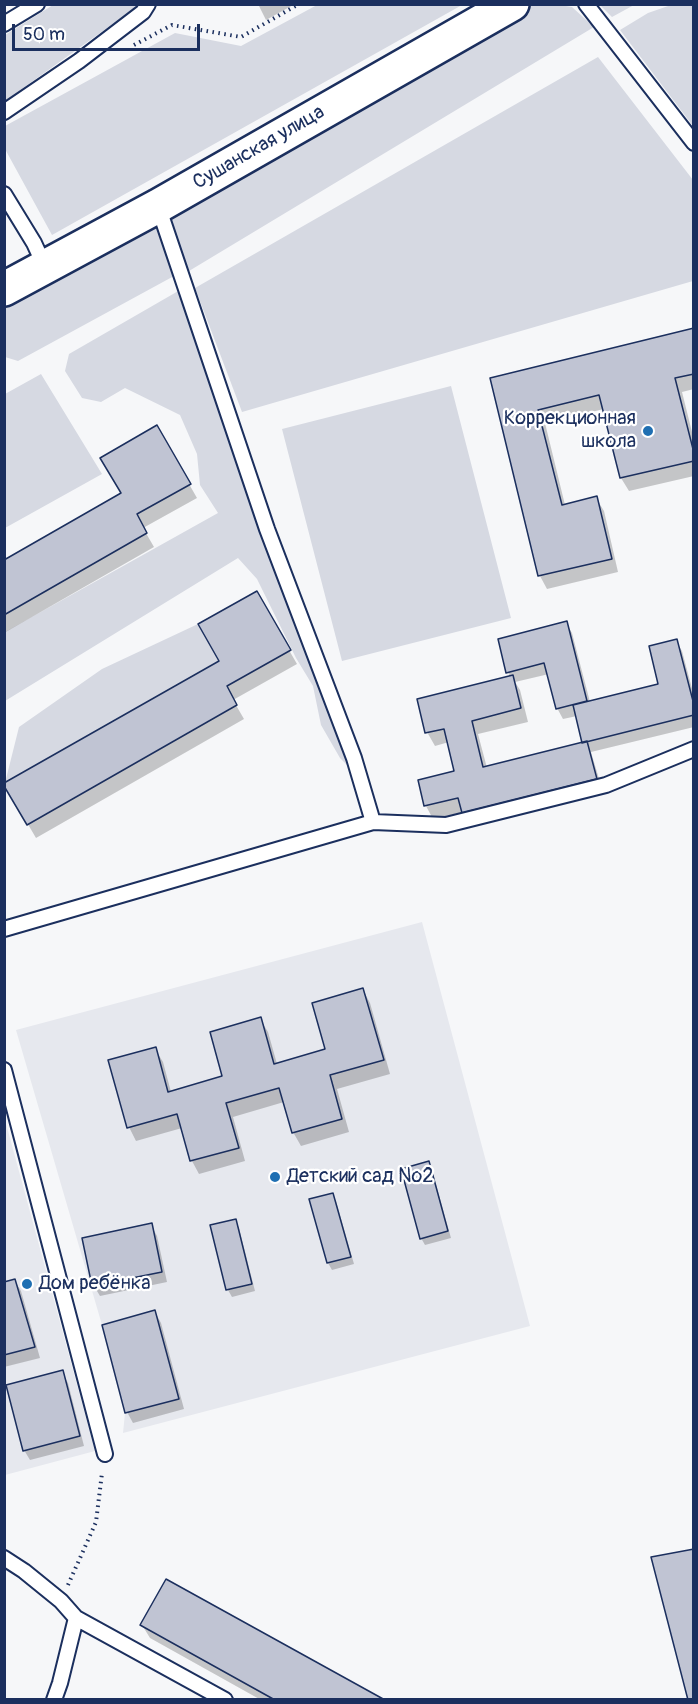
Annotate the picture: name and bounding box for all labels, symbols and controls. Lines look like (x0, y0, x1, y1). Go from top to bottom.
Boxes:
scale bar (15, 12, 202, 50)
text: 50 m (23, 23, 65, 46)
street label: Сушанская улица (189, 101, 329, 195)
place label: Коррекционная школа (504, 407, 636, 454)
marker: Коррекционная школа (641, 424, 655, 438)
place label: Детский сад №2 (287, 1165, 433, 1189)
marker: Детский сад №2 (268, 1170, 282, 1184)
place label: Дом ребёнка (39, 1272, 150, 1296)
marker: Дом ребёнка (20, 1277, 34, 1291)

